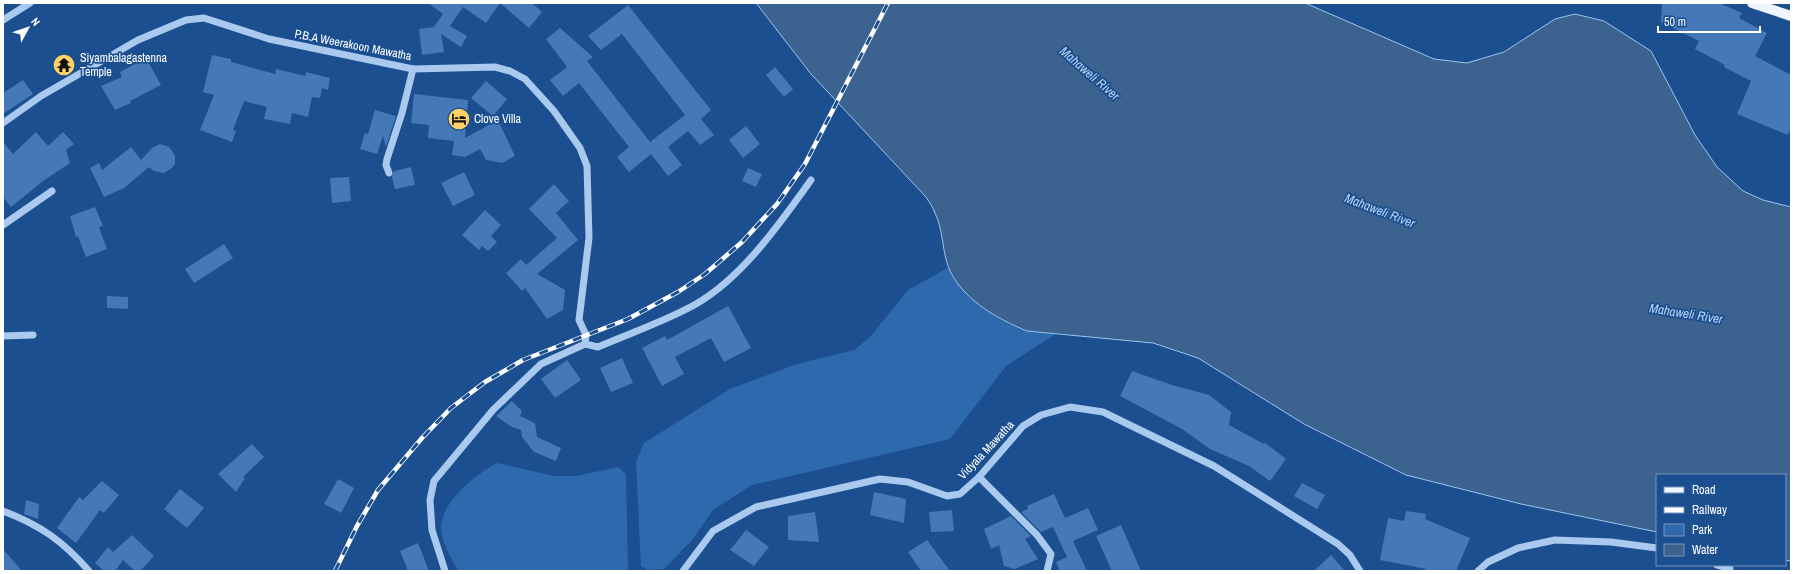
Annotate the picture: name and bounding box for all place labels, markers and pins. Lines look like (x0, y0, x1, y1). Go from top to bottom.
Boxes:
place label: Siyambalagastenna Temple (80, 50, 168, 80)
temple icon: Siyambalagastenna Temple (51, 52, 77, 78)
hotel icon: Clove Villa (446, 106, 472, 132)
place label: Clove Villa (474, 111, 521, 127)

